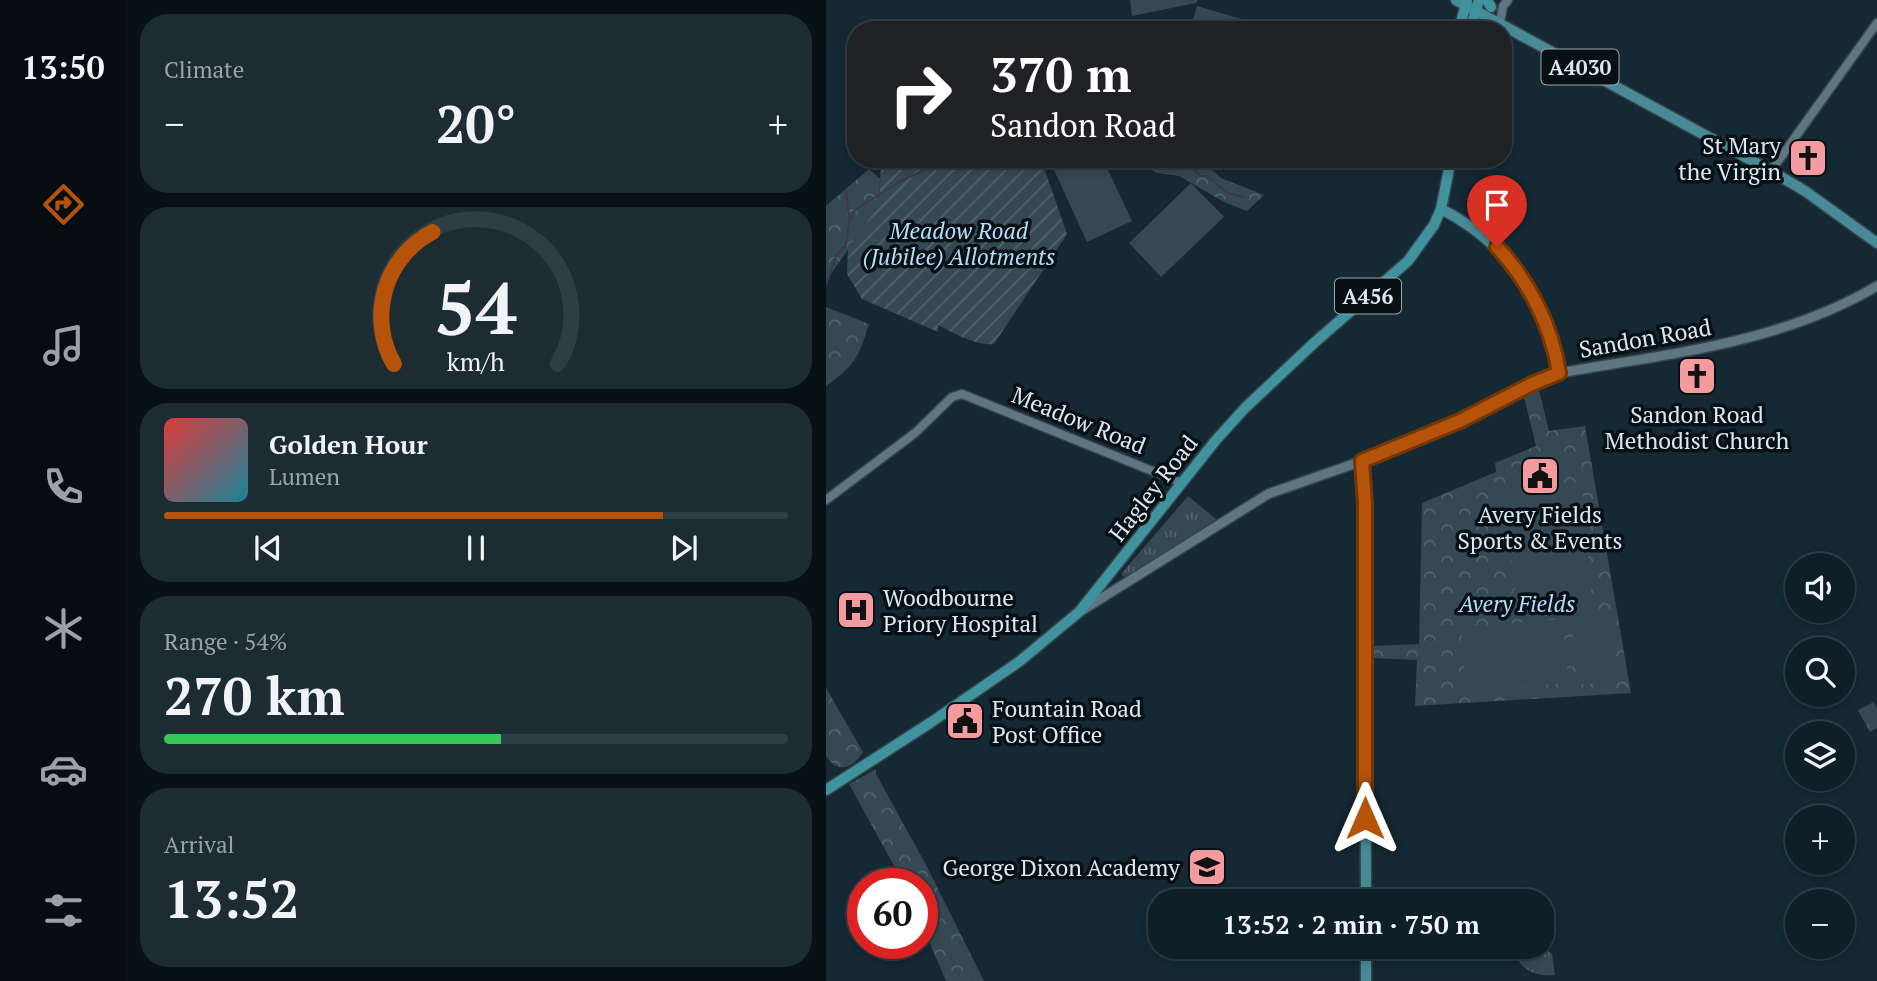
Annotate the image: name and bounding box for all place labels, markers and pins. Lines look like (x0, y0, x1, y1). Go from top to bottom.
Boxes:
place label: St Mary the Virgin (1678, 130, 1781, 187)
church icon: St Mary the Virgin (1787, 137, 1829, 179)
pin (1467, 175, 1527, 247)
church icon: Sandon Road Methodist Church (1676, 355, 1718, 397)
place label: Sandon Road Methodist Church (1605, 399, 1790, 456)
public building icon: Avery Fields Sports & Events (1519, 455, 1561, 497)
place label: Avery Fields Sports & Events (1458, 499, 1622, 556)
place label: Woodbourne Priory Hospital (883, 582, 1038, 639)
hospital icon: Woodbourne Priory Hospital (835, 589, 877, 631)
place label: Fountain Road Post Office (992, 693, 1142, 750)
public building icon: Fountain Road Post Office (944, 700, 986, 742)
school or university icon: George Dixon Academy (1186, 846, 1228, 888)
place label: George Dixon Academy (942, 852, 1180, 883)

